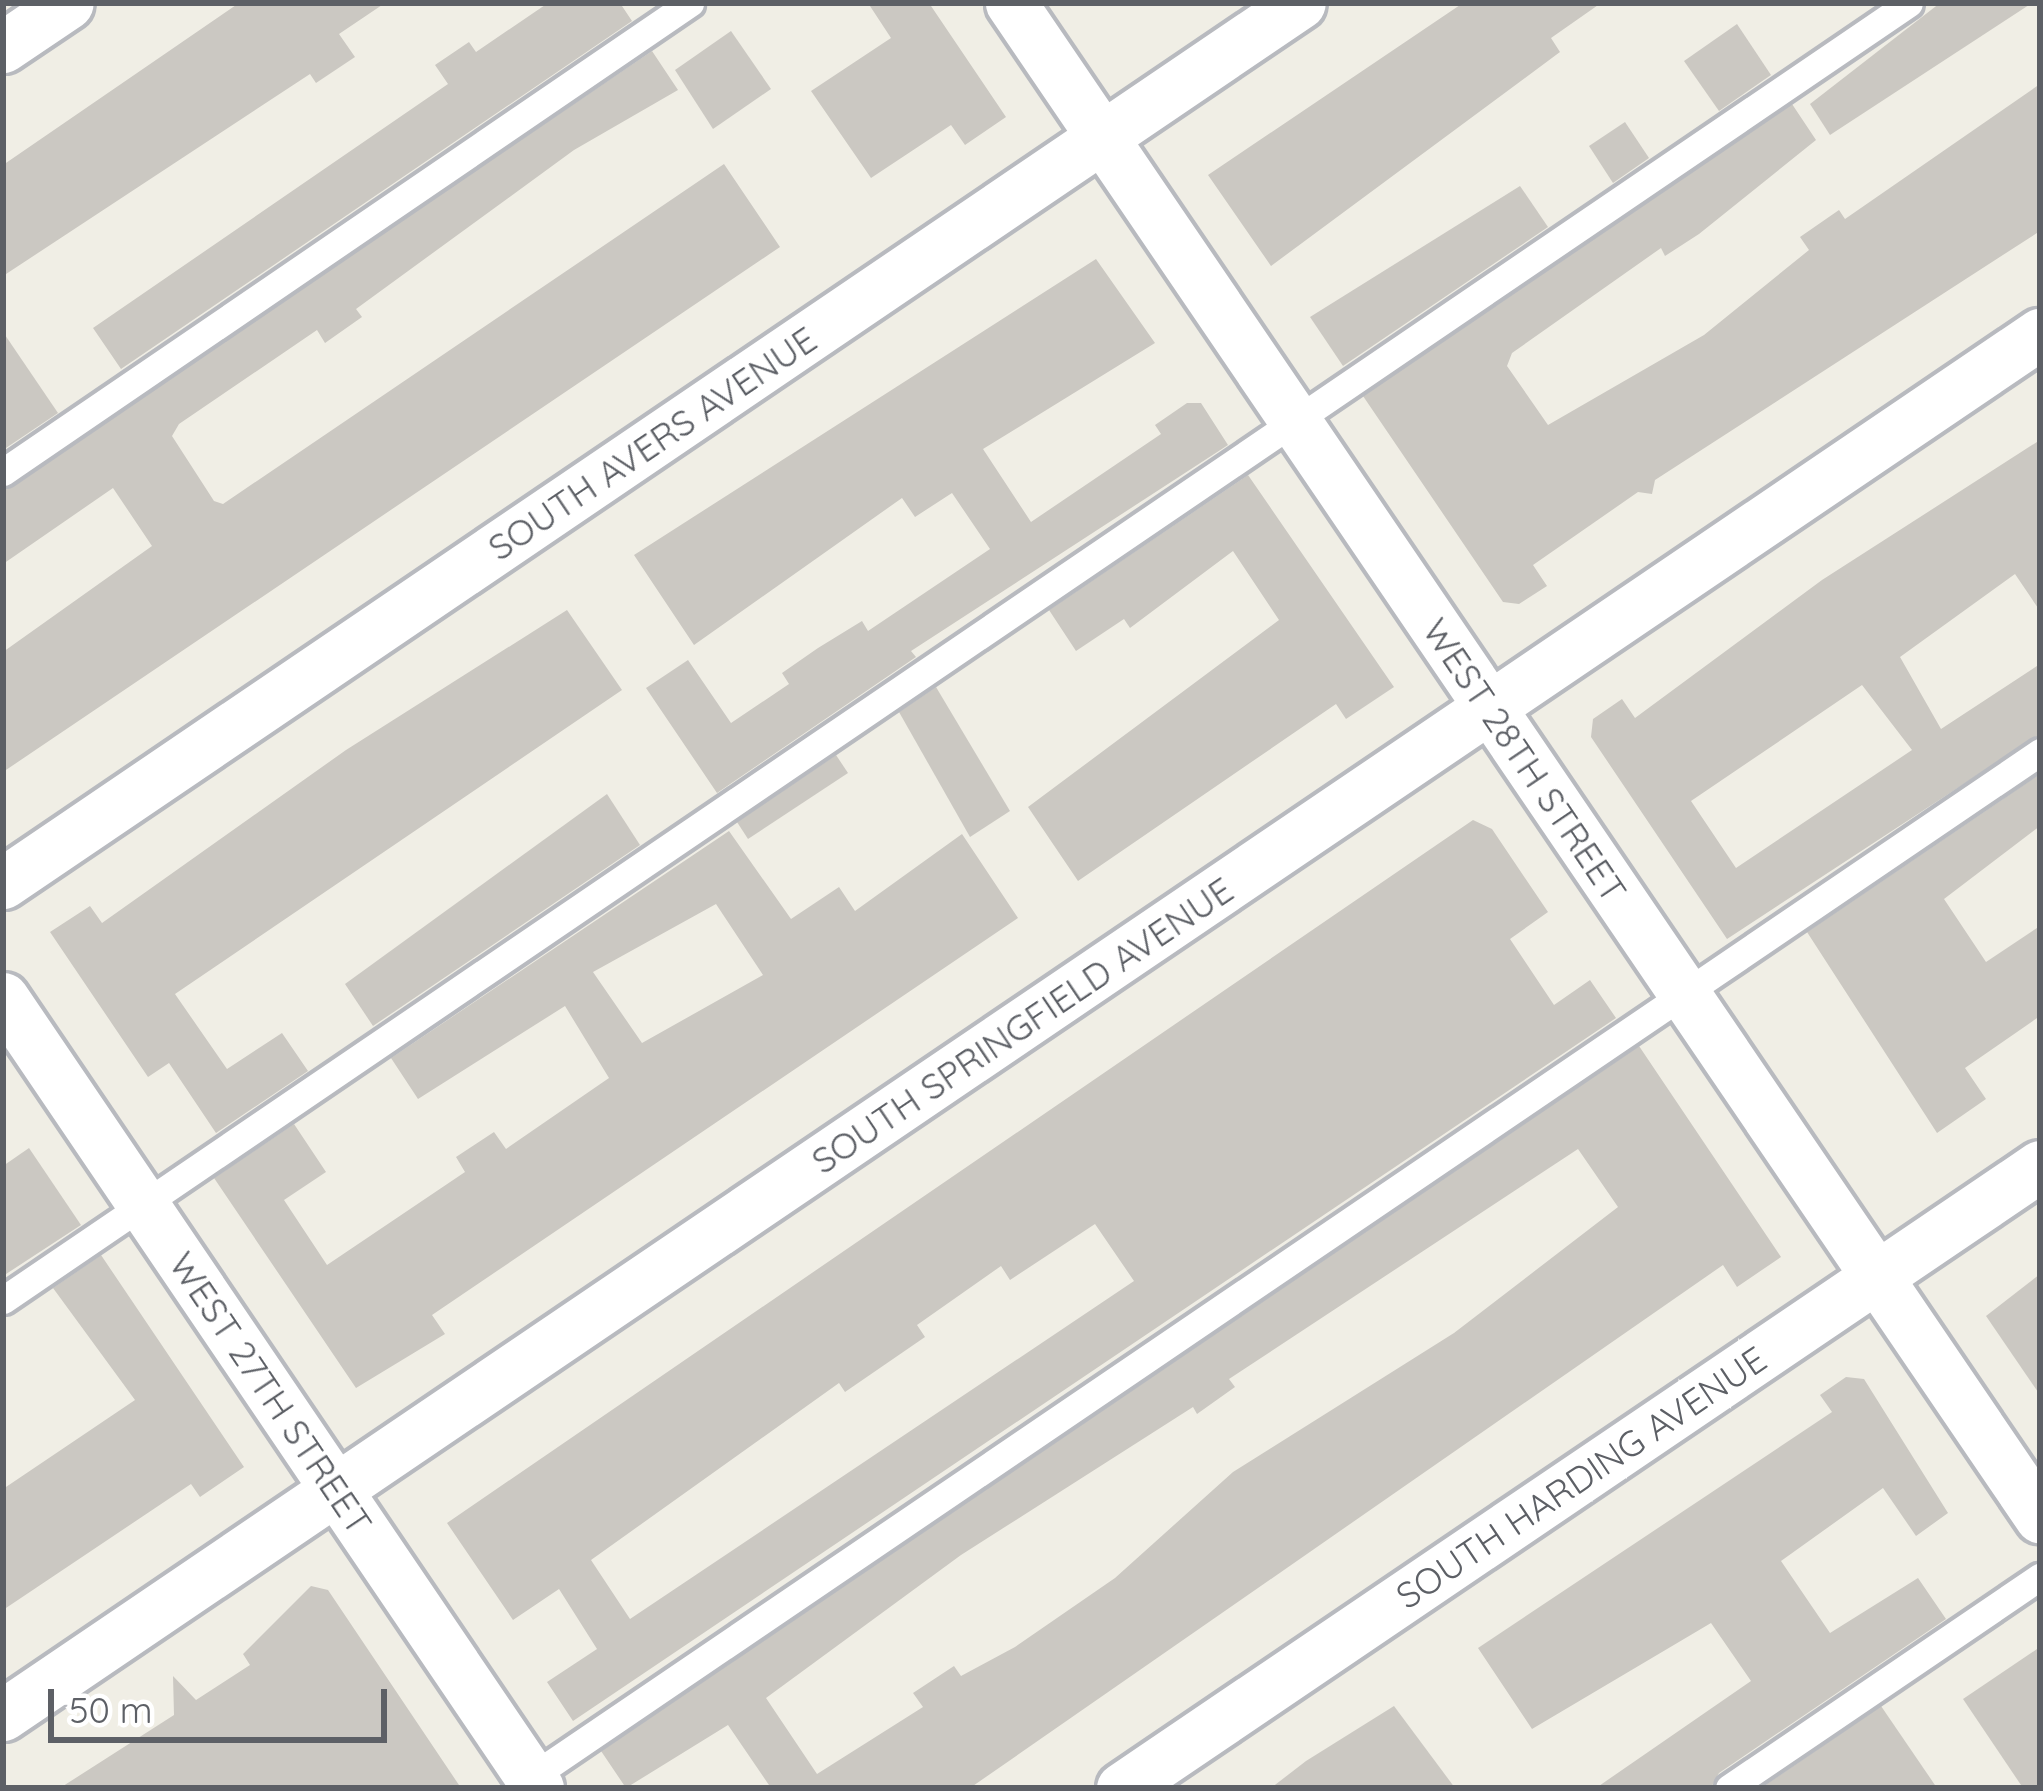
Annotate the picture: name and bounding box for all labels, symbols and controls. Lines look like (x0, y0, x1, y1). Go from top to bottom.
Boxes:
street label: SOUTH AVERS AVENUE (480, 317, 824, 569)
street label: WEST 28TH STREET (1414, 610, 1636, 910)
street label: SOUTH SPRINGFIELD AVENUE (803, 868, 1241, 1182)
street label: WEST 27TH STREET (161, 1244, 381, 1542)
street label: SOUTH HARDING AVENUE (1388, 1337, 1774, 1617)
scale bar (54, 1665, 393, 1739)
text: 50 m (69, 1687, 153, 1732)

